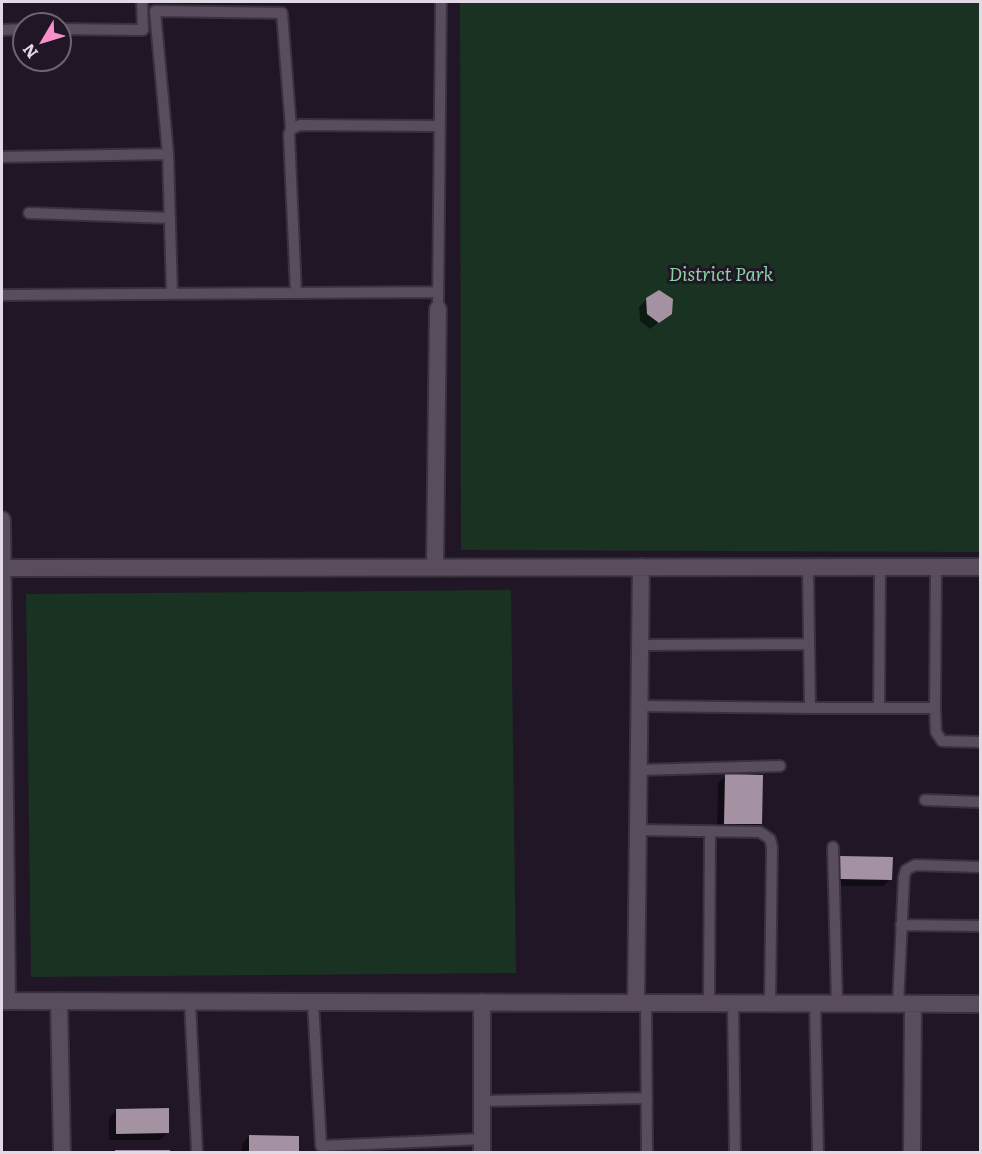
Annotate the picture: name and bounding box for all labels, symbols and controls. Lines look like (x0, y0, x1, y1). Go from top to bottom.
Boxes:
north arrow (12, 12, 72, 72)
text: N (16, 39, 43, 65)
park label: District Park (669, 265, 773, 287)

